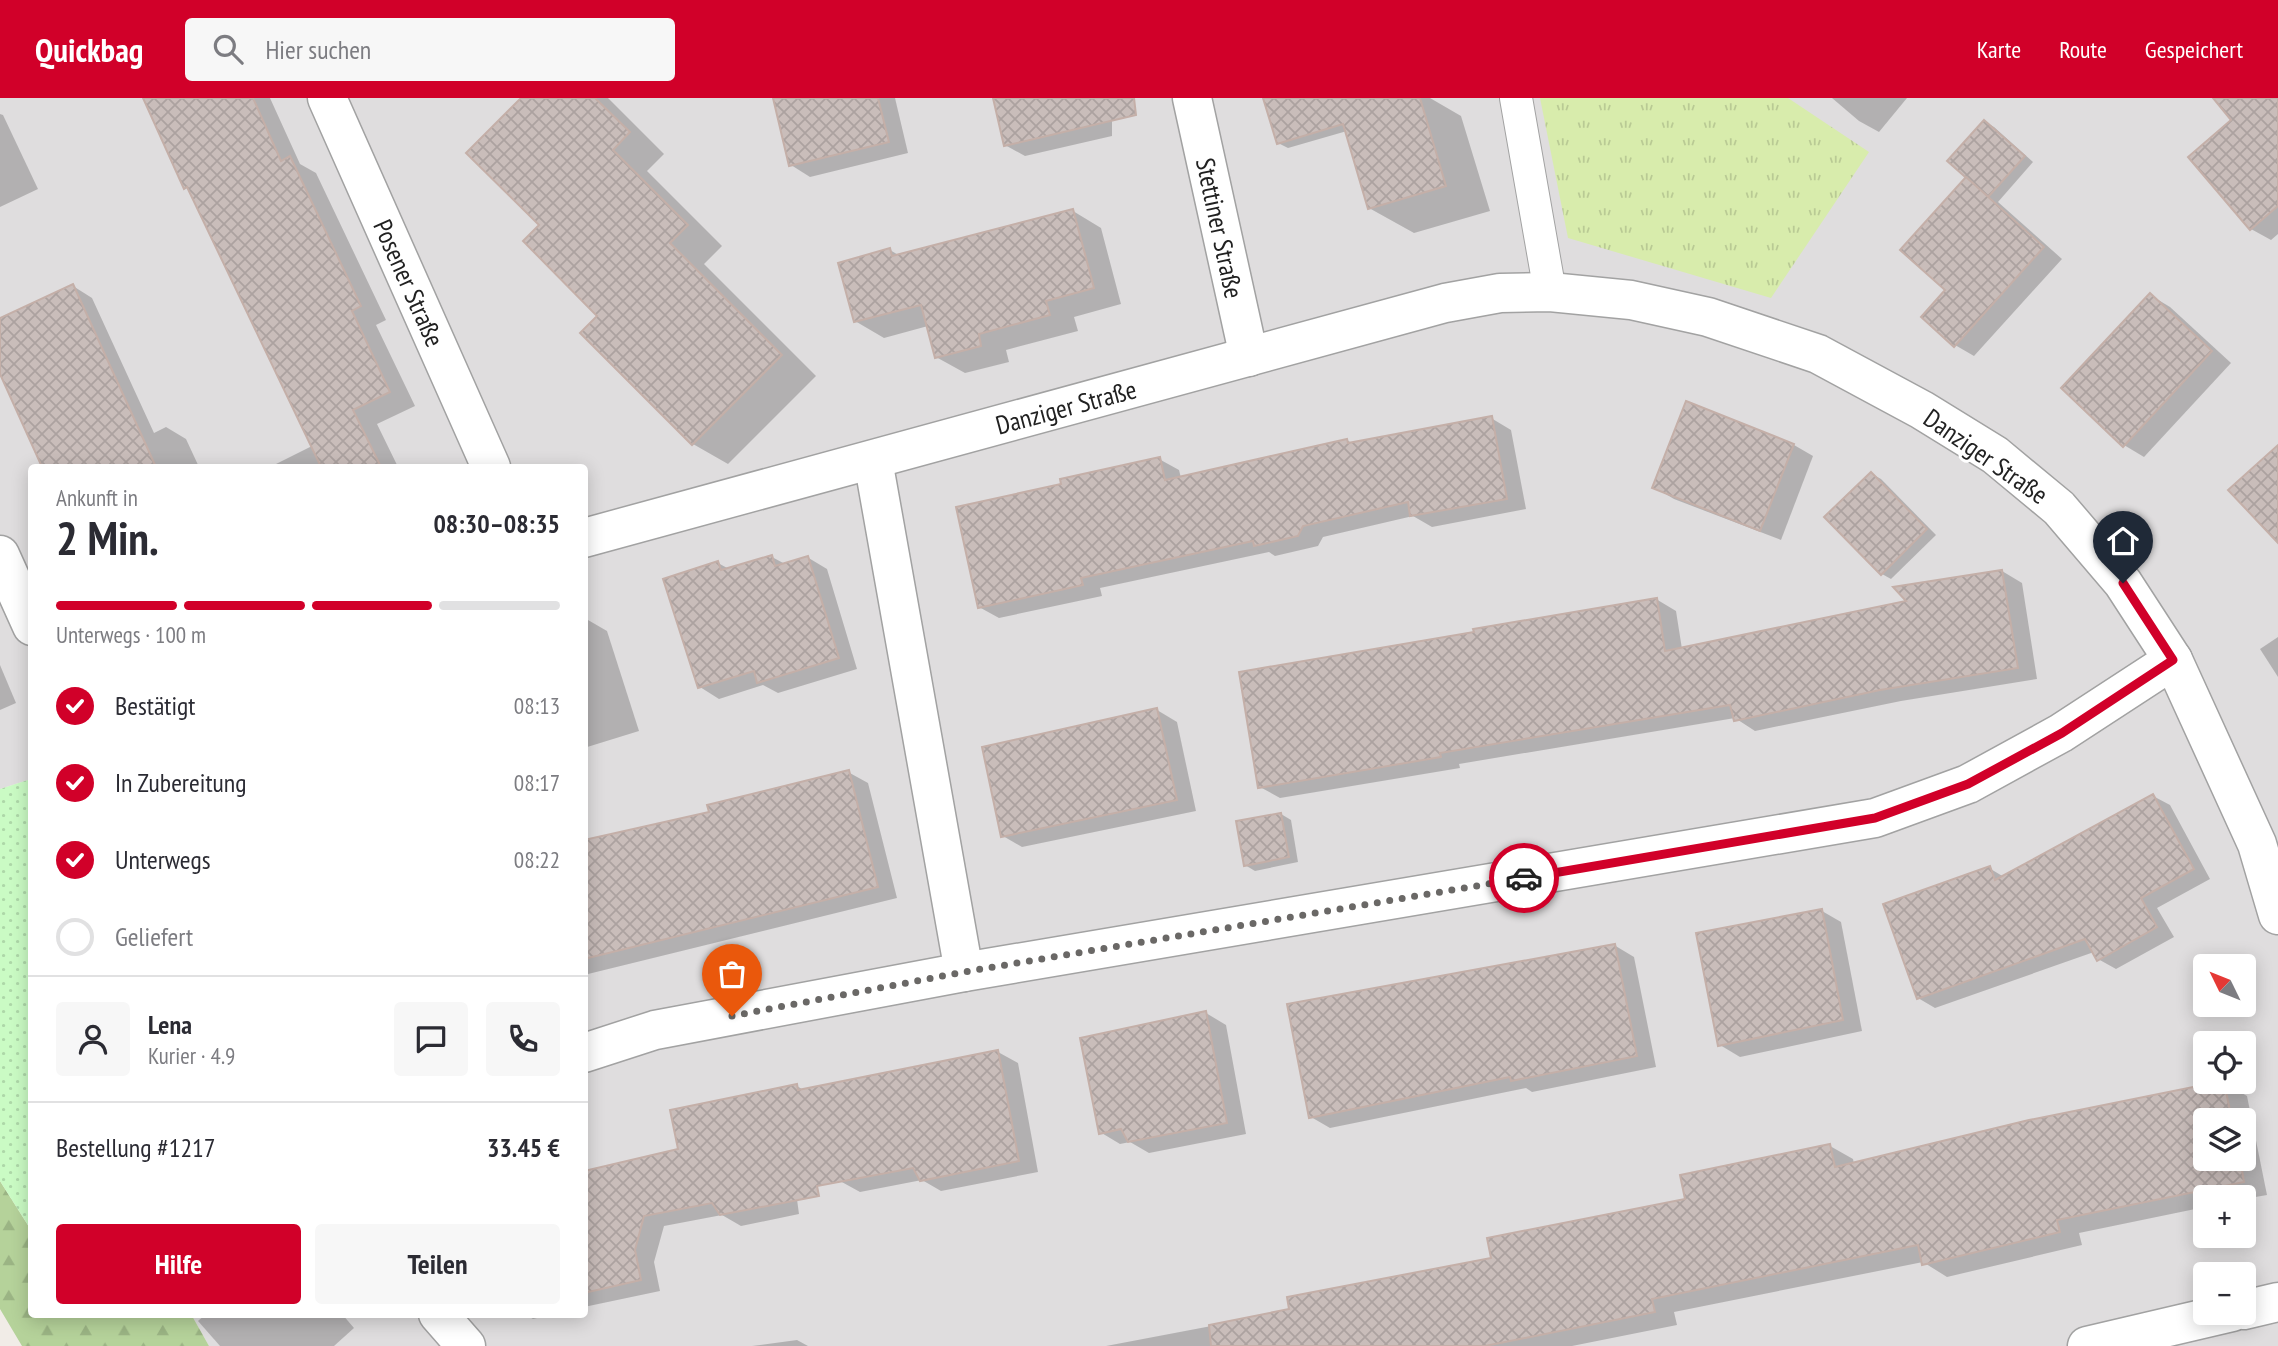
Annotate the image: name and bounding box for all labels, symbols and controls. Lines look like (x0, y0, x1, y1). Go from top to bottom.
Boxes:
search box (185, 18, 675, 81)
text: Quickbag (35, 28, 143, 71)
icon: search (209, 30, 247, 68)
text: Hier suchen (265, 33, 371, 66)
text: Karte (1977, 34, 2021, 65)
text: Route (2059, 34, 2107, 65)
text: Gespeichert (2145, 34, 2243, 65)
street label: Stettiner Straße (1189, 155, 1251, 301)
street label: Posener Straße (366, 214, 452, 352)
street label: Danziger Straße (992, 372, 1140, 442)
street label: Danziger Straße (1917, 401, 2055, 511)
text: Ankunft in (56, 483, 138, 512)
text: 08:30–08:35 (433, 507, 560, 540)
text: 2 Min. (56, 508, 159, 568)
pin (2093, 511, 2153, 583)
icon: home (2104, 522, 2142, 560)
text: Unterwegs · 100 m (56, 620, 206, 649)
icon: check (56, 687, 94, 725)
text: Bestätigt (115, 689, 196, 722)
text: 08:13 (514, 691, 560, 720)
icon: check (56, 764, 94, 802)
text: In Zubereitung (115, 766, 246, 799)
text: 08:17 (514, 768, 560, 797)
icon: check (56, 841, 94, 879)
text: Unterwegs (115, 843, 210, 876)
courier (1489, 843, 1559, 913)
text: 08:22 (514, 845, 560, 874)
icon: car (1505, 859, 1543, 897)
text: Geliefert (115, 920, 193, 953)
pin (702, 944, 762, 1016)
north arrow (2193, 954, 2256, 1017)
map controls (2193, 954, 2256, 1325)
icon: bag (713, 955, 751, 993)
button: person (56, 1002, 130, 1076)
button: chat (394, 1002, 468, 1076)
button: phone (486, 1002, 560, 1076)
text: Lena (148, 1008, 192, 1041)
button: locate (2193, 1031, 2256, 1094)
text: Kurier · 4.9 (148, 1041, 235, 1070)
button: layers (2193, 1108, 2256, 1171)
text: Bestellung #1217 (56, 1131, 216, 1164)
text: 33.45 € (487, 1131, 560, 1164)
button: + (2193, 1185, 2256, 1248)
button: Hilfe (56, 1224, 301, 1304)
button: Teilen (315, 1224, 560, 1304)
button: − (2193, 1262, 2256, 1325)

